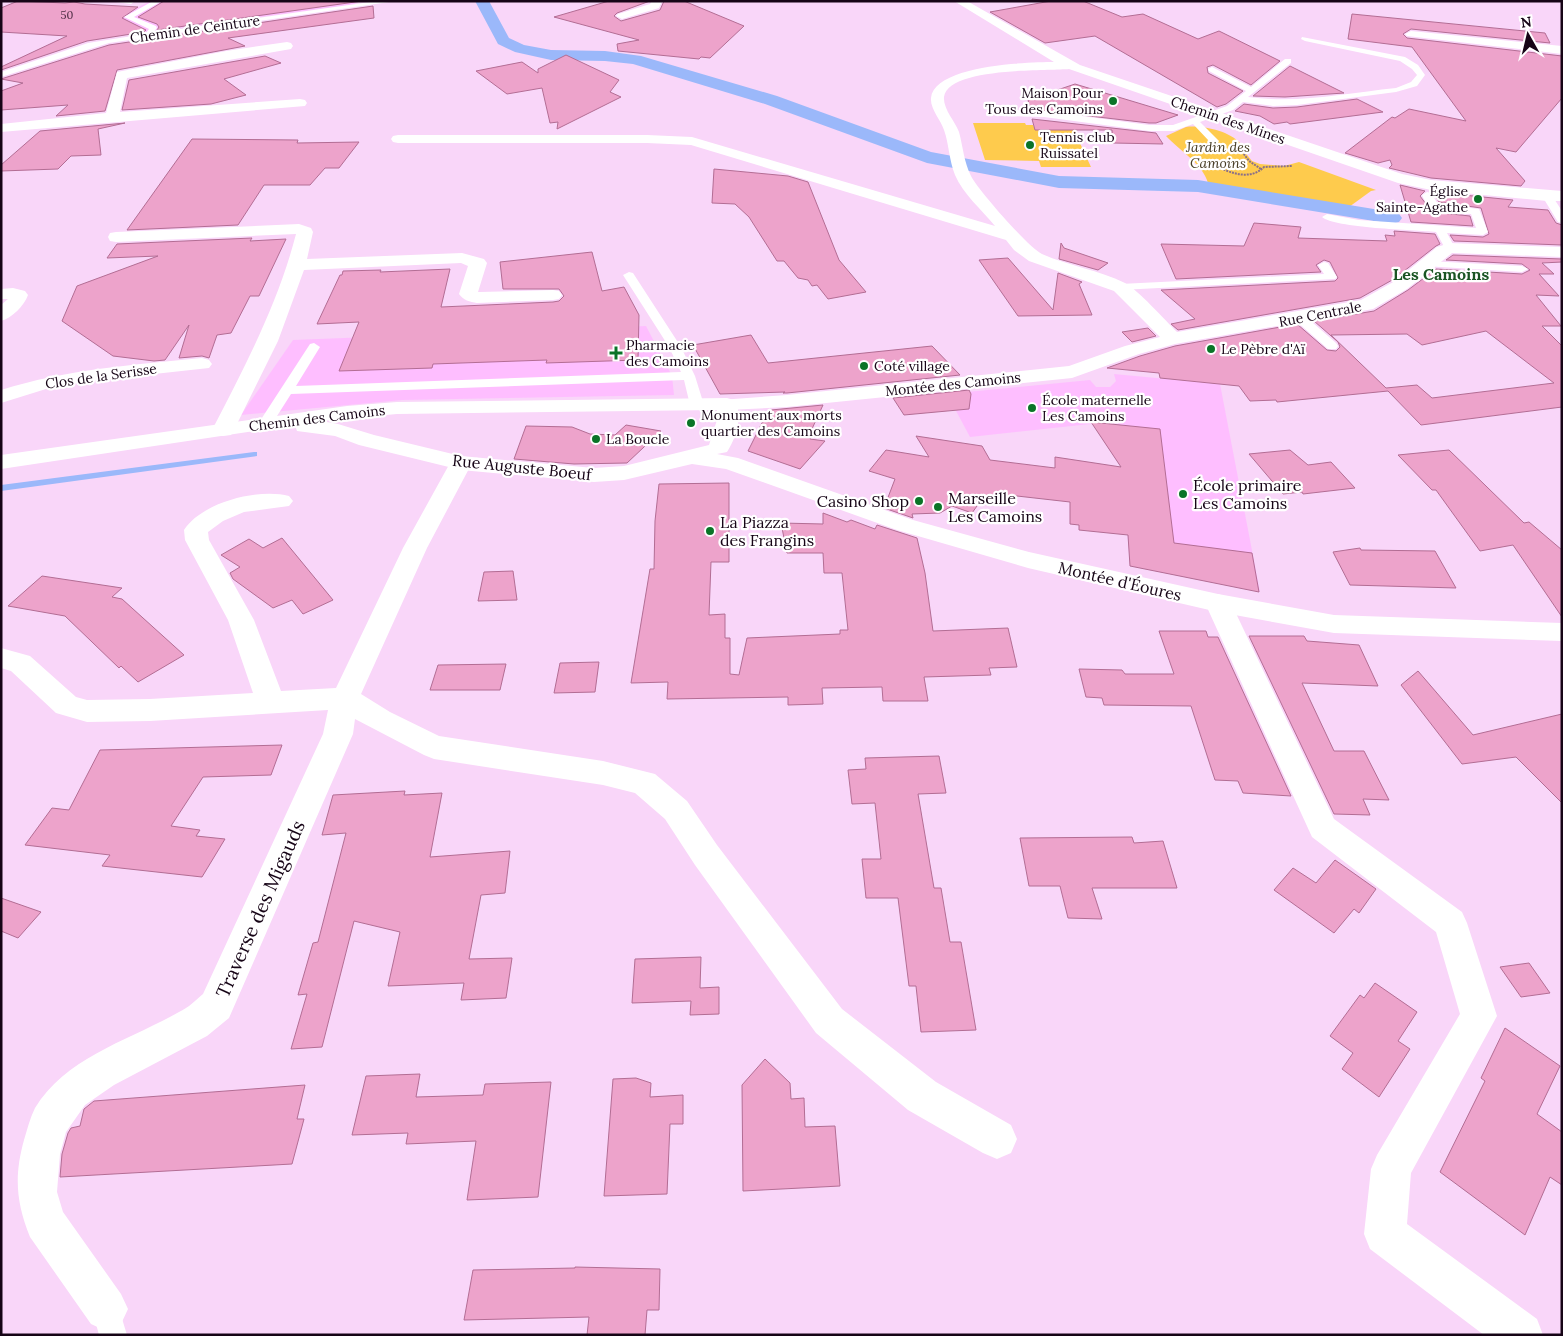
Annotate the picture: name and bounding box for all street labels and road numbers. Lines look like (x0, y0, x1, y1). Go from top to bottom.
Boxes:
street label: Chemin de Ceinture (129, 11, 262, 47)
street label: Chemin des Mines (1168, 92, 1288, 148)
street label: Rue Centrale (1277, 297, 1363, 331)
street label: Clos de la Serisse (44, 359, 158, 393)
street label: Montée des Camoins (884, 368, 1022, 400)
street label: Chemin des Camoins (248, 401, 386, 435)
street label: Rue Auguste Boeuf (451, 450, 594, 484)
street label: Montée d'Éoures (1056, 557, 1184, 605)
street label: Traverse des Migauds (210, 816, 310, 1001)

